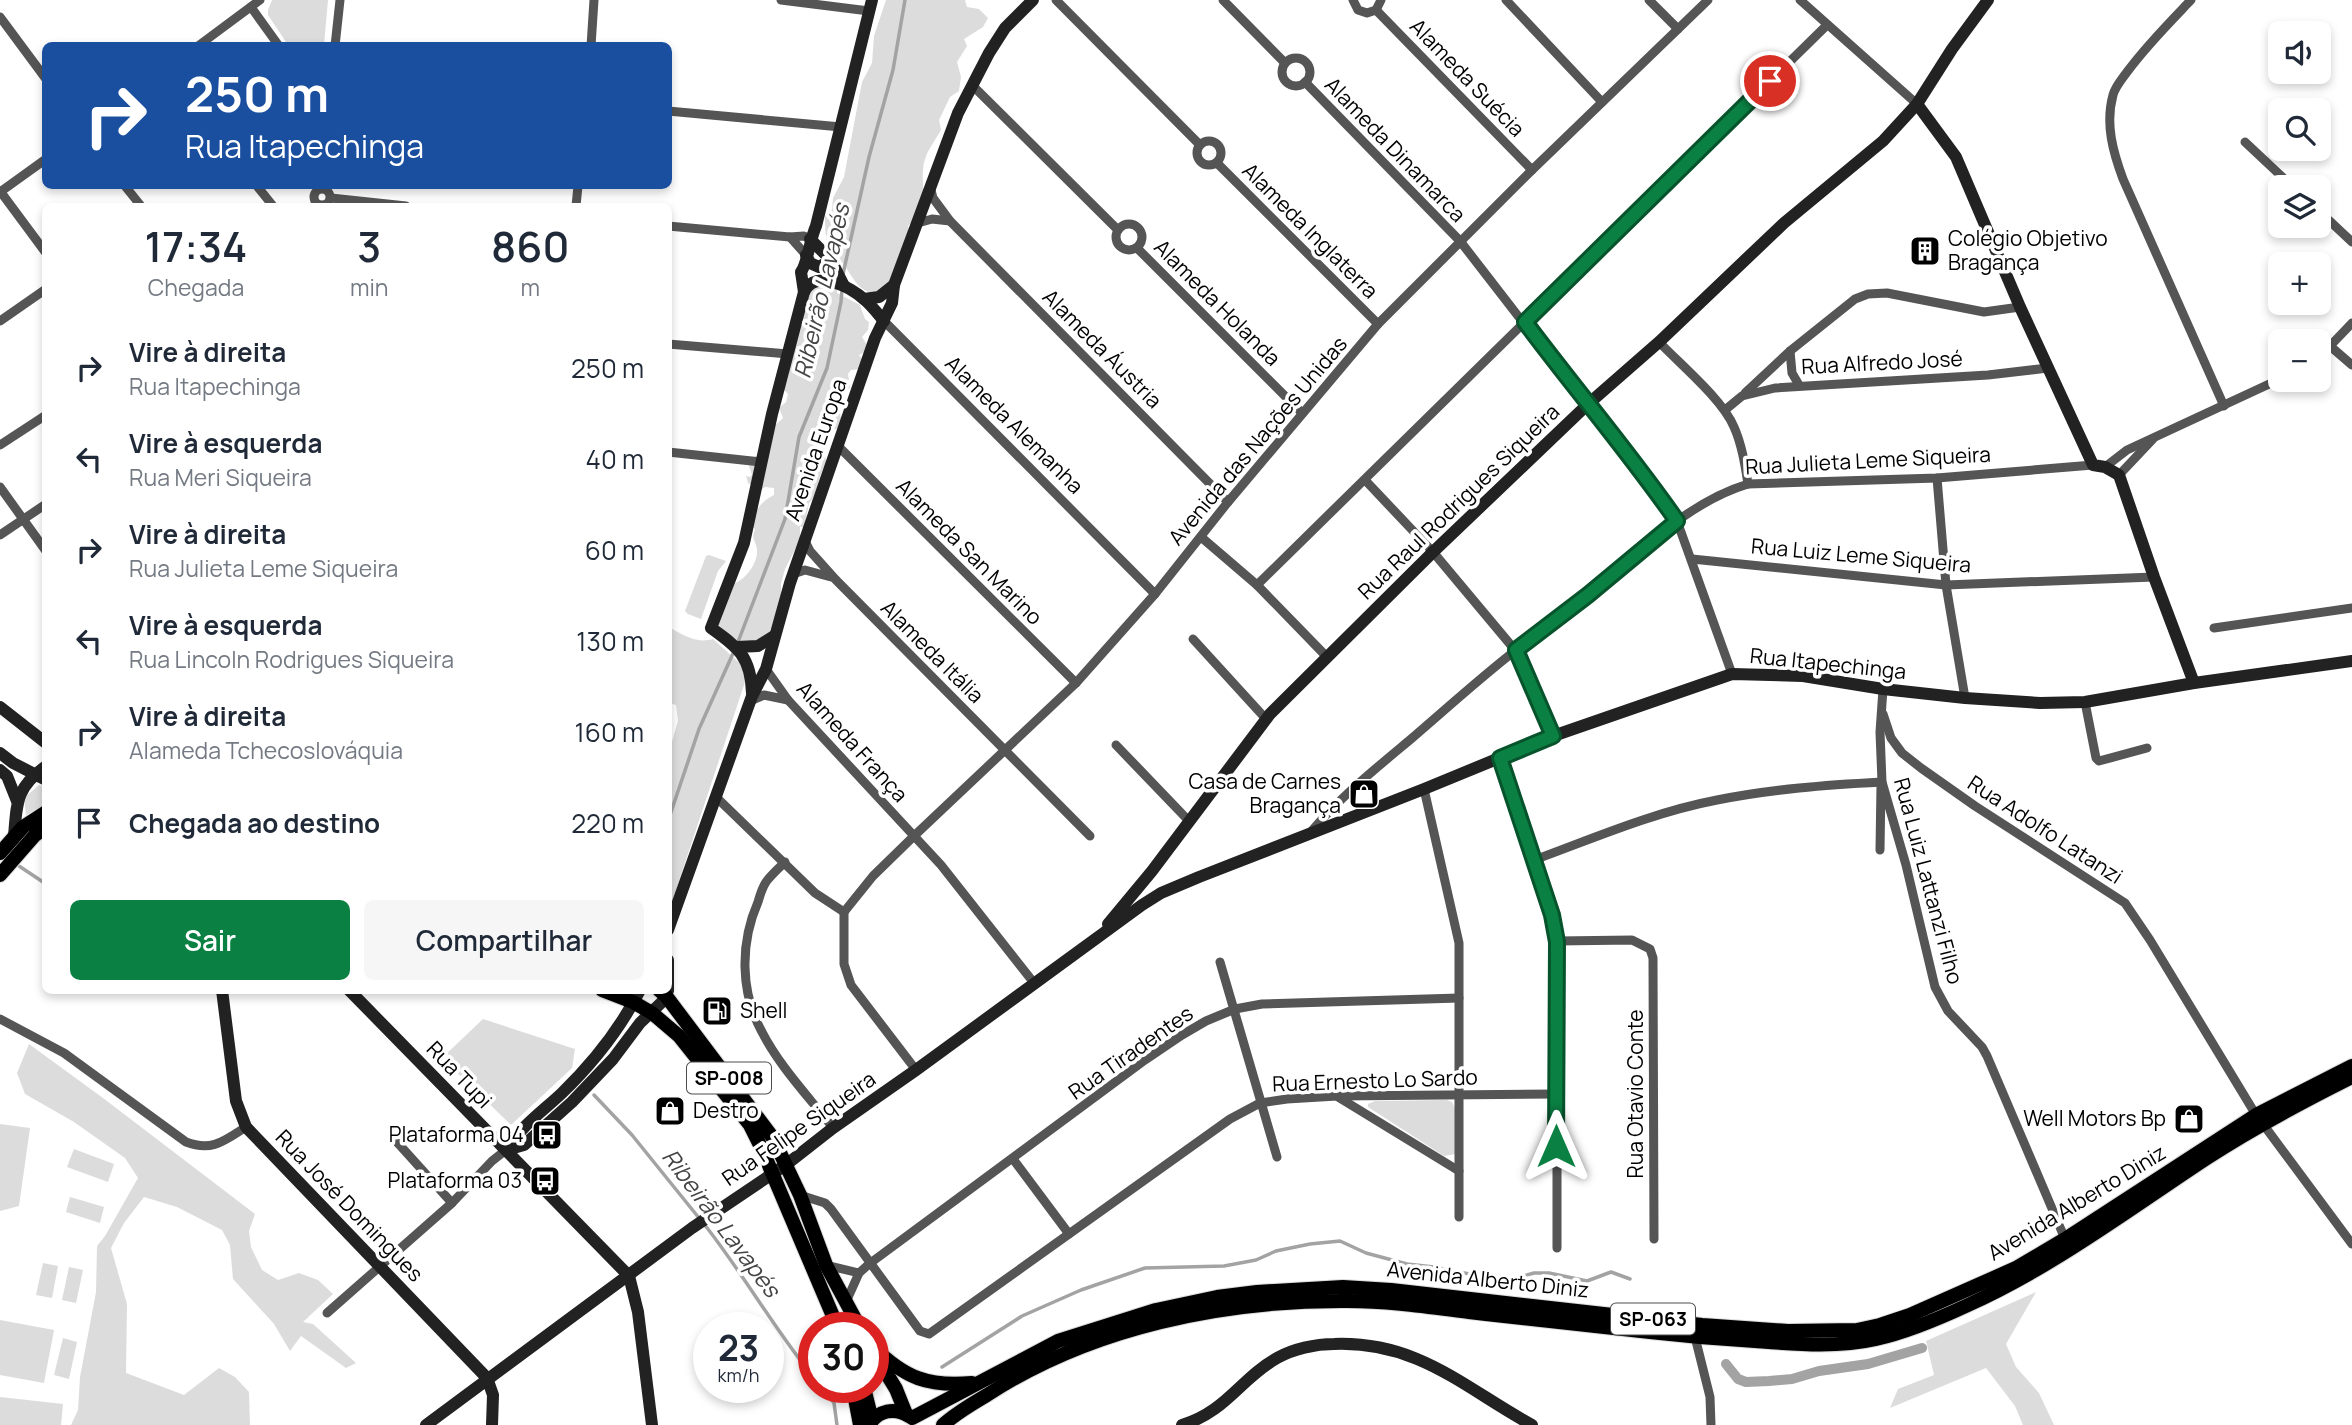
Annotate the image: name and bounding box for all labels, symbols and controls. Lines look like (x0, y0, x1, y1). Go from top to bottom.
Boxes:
street label: Alameda Suécia (1404, 12, 1531, 142)
map controls (2268, 21, 2331, 392)
button: sound (2268, 21, 2331, 84)
pin (1740, 51, 1800, 111)
text: 250 m (185, 60, 329, 127)
icon: arrive (1751, 62, 1789, 100)
icon: right (70, 70, 161, 161)
street label: Alameda Dinamarca (1319, 71, 1472, 228)
button: search (2268, 98, 2331, 161)
text: Rua Itapechinga (185, 124, 424, 168)
street label: Alameda Inglaterra (1237, 156, 1385, 304)
button: layers (2268, 175, 2331, 238)
water label: Ribeirão Lavapés (785, 199, 857, 381)
text: 17:34 (145, 217, 247, 275)
text: 3 (357, 217, 381, 275)
text: 860 (491, 217, 569, 275)
place label: Colégio Objetivo Bragança (1948, 224, 2108, 276)
street label: Alameda Holanda (1148, 233, 1287, 372)
building icon: Colégio Objetivo Bragança (1908, 234, 1942, 268)
button: + (2268, 252, 2331, 315)
text: Chegada (148, 271, 244, 303)
text: min (350, 271, 389, 303)
text: m (520, 271, 540, 303)
street label: Alameda Áustria (1037, 283, 1168, 414)
button: − (2268, 329, 2331, 392)
street label: Avenida das Nações Unidas (1162, 330, 1353, 551)
text: Vire à direita (129, 334, 286, 370)
street label: Rua Alfredo José (1801, 344, 1963, 380)
icon: right (70, 349, 108, 387)
street label: Alameda Alemanha (940, 349, 1090, 499)
text: 250 m (571, 350, 644, 386)
text: Rua Itapechinga (129, 370, 301, 402)
street label: Avenida Europa (778, 375, 852, 525)
street label: Rua Raul Rodrigues Siqueira (1352, 397, 1565, 605)
text: Vire à esquerda (129, 425, 322, 461)
icon: left (70, 440, 108, 478)
street label: Rua Julieta Leme Siqueira (1744, 440, 1991, 480)
text: 40 m (586, 441, 644, 477)
text: Rua Meri Siqueira (129, 461, 312, 493)
street label: Alameda San Marino (890, 472, 1049, 631)
text: Vire à direita (129, 516, 286, 552)
icon: right (70, 531, 108, 569)
street label: Rua Luiz Leme Siqueira (1750, 531, 1972, 579)
text: 60 m (585, 532, 644, 568)
text: Rua Julieta Leme Siqueira (129, 552, 398, 584)
street label: Alameda Itália (875, 594, 990, 709)
text: Vire à esquerda (129, 607, 322, 643)
icon: left (70, 622, 108, 660)
text: 130 m (576, 623, 644, 659)
street label: Rua Itapechinga (1749, 641, 1908, 685)
text: Rua Lincoln Rodrigues Siqueira (129, 643, 454, 675)
street label: Alameda França (791, 675, 914, 808)
text: Vire à direita (129, 698, 286, 734)
icon: right (70, 713, 108, 751)
text: 160 m (575, 714, 644, 750)
text: Alameda Tchecoslováquia (129, 734, 403, 766)
place label: Casa de Carnes Bragança (1189, 767, 1341, 819)
street label: Rua Adolfo Latanzi (1963, 769, 2128, 890)
street label: Rua Luiz Lattanzi Filho (1888, 774, 1970, 987)
shop icon: Casa de Carnes Bragança (1347, 777, 1381, 811)
icon: arrive (70, 804, 108, 842)
text: Chegada ao destino (129, 805, 380, 841)
text: 220 m (571, 805, 644, 841)
button: Sair (70, 900, 350, 980)
button: Compartilhar (364, 900, 644, 980)
fuel station icon: Shell (700, 994, 734, 1028)
place label: Shell (740, 996, 788, 1024)
street label: Rua Tiradentes (1063, 999, 1198, 1106)
street label: Rua Otavio Conte (1621, 1010, 1649, 1178)
street label: Rua Tupi (421, 1035, 499, 1114)
road number: SP-008 (687, 1062, 771, 1094)
street label: Rua Ernesto Lo Sardo (1272, 1062, 1478, 1098)
street label: Rua Felipe Siqueira (716, 1065, 881, 1192)
shop icon: Destro (653, 1094, 687, 1128)
place label: Destro (693, 1096, 759, 1124)
shop icon: Well Motors Bp (2172, 1102, 2206, 1136)
place label: Well Motors Bp (2023, 1104, 2166, 1132)
position arrow (1519, 1109, 1593, 1183)
bus stop icon: Plataforma 04 (530, 1118, 564, 1152)
place label: Plataforma 04 (389, 1120, 524, 1148)
street label: Rua José Domingues (270, 1123, 430, 1287)
street label: Avenida Alberto Diniz (1982, 1138, 2171, 1266)
water label: Ribeirão Lavapés (655, 1142, 789, 1305)
bus stop icon: Plataforma 03 (528, 1164, 562, 1198)
place label: Plataforma 03 (388, 1166, 522, 1194)
street label: Avenida Alberto Diniz (1386, 1254, 1590, 1304)
road number: SP-063 (1611, 1303, 1695, 1334)
speed limit sign: 30 (798, 1312, 889, 1403)
text: 23 (718, 1324, 759, 1372)
text: km/h (718, 1363, 759, 1387)

